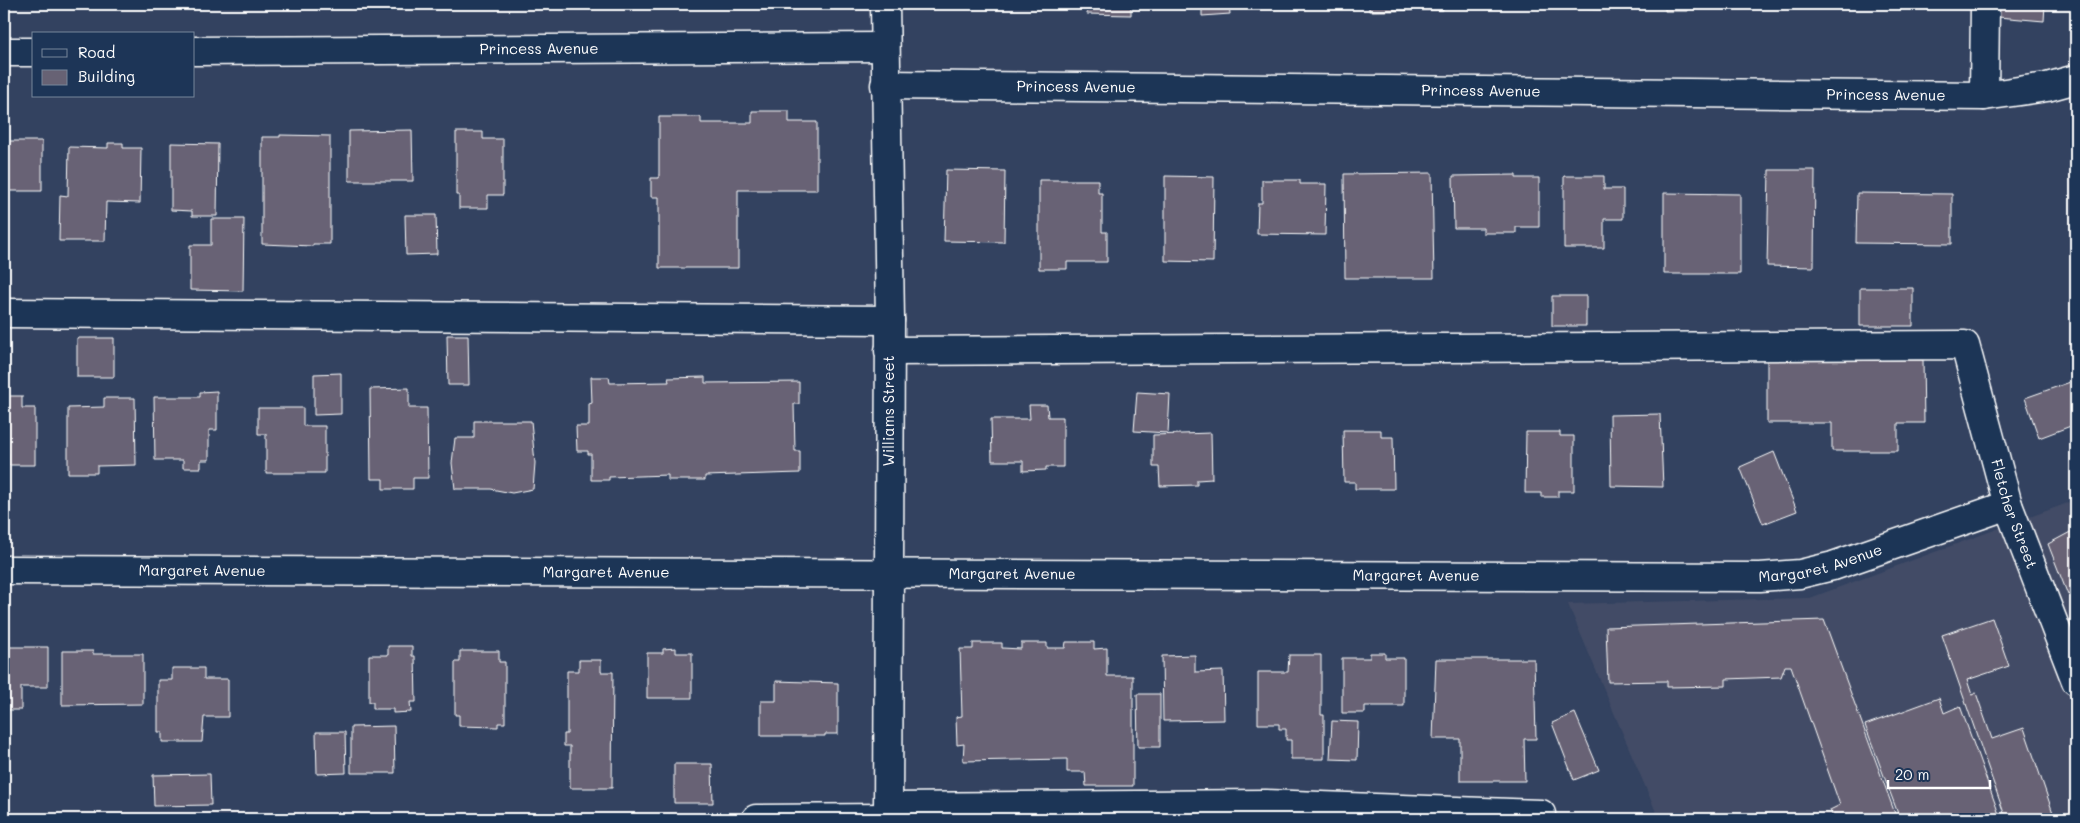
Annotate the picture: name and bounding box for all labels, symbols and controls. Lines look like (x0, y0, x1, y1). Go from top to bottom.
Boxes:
legend (32, 32, 195, 98)
street label: Princess Avenue (479, 38, 599, 58)
text: Road (78, 42, 115, 62)
text: Building (78, 66, 135, 86)
street label: Princess Avenue (1016, 75, 1136, 97)
street label: Princess Avenue (1421, 79, 1541, 101)
street label: Princess Avenue (1826, 83, 1946, 105)
street label: Williams Street (878, 355, 898, 467)
street label: Fletcher Street (1987, 457, 2043, 571)
street label: Margaret Avenue (1758, 539, 1885, 586)
street label: Margaret Avenue (138, 560, 266, 580)
street label: Margaret Avenue (542, 561, 670, 582)
street label: Margaret Avenue (948, 563, 1076, 583)
street label: Margaret Avenue (1352, 564, 1480, 585)
scale bar (1888, 758, 1990, 790)
text: 20 m (1895, 764, 1929, 784)

